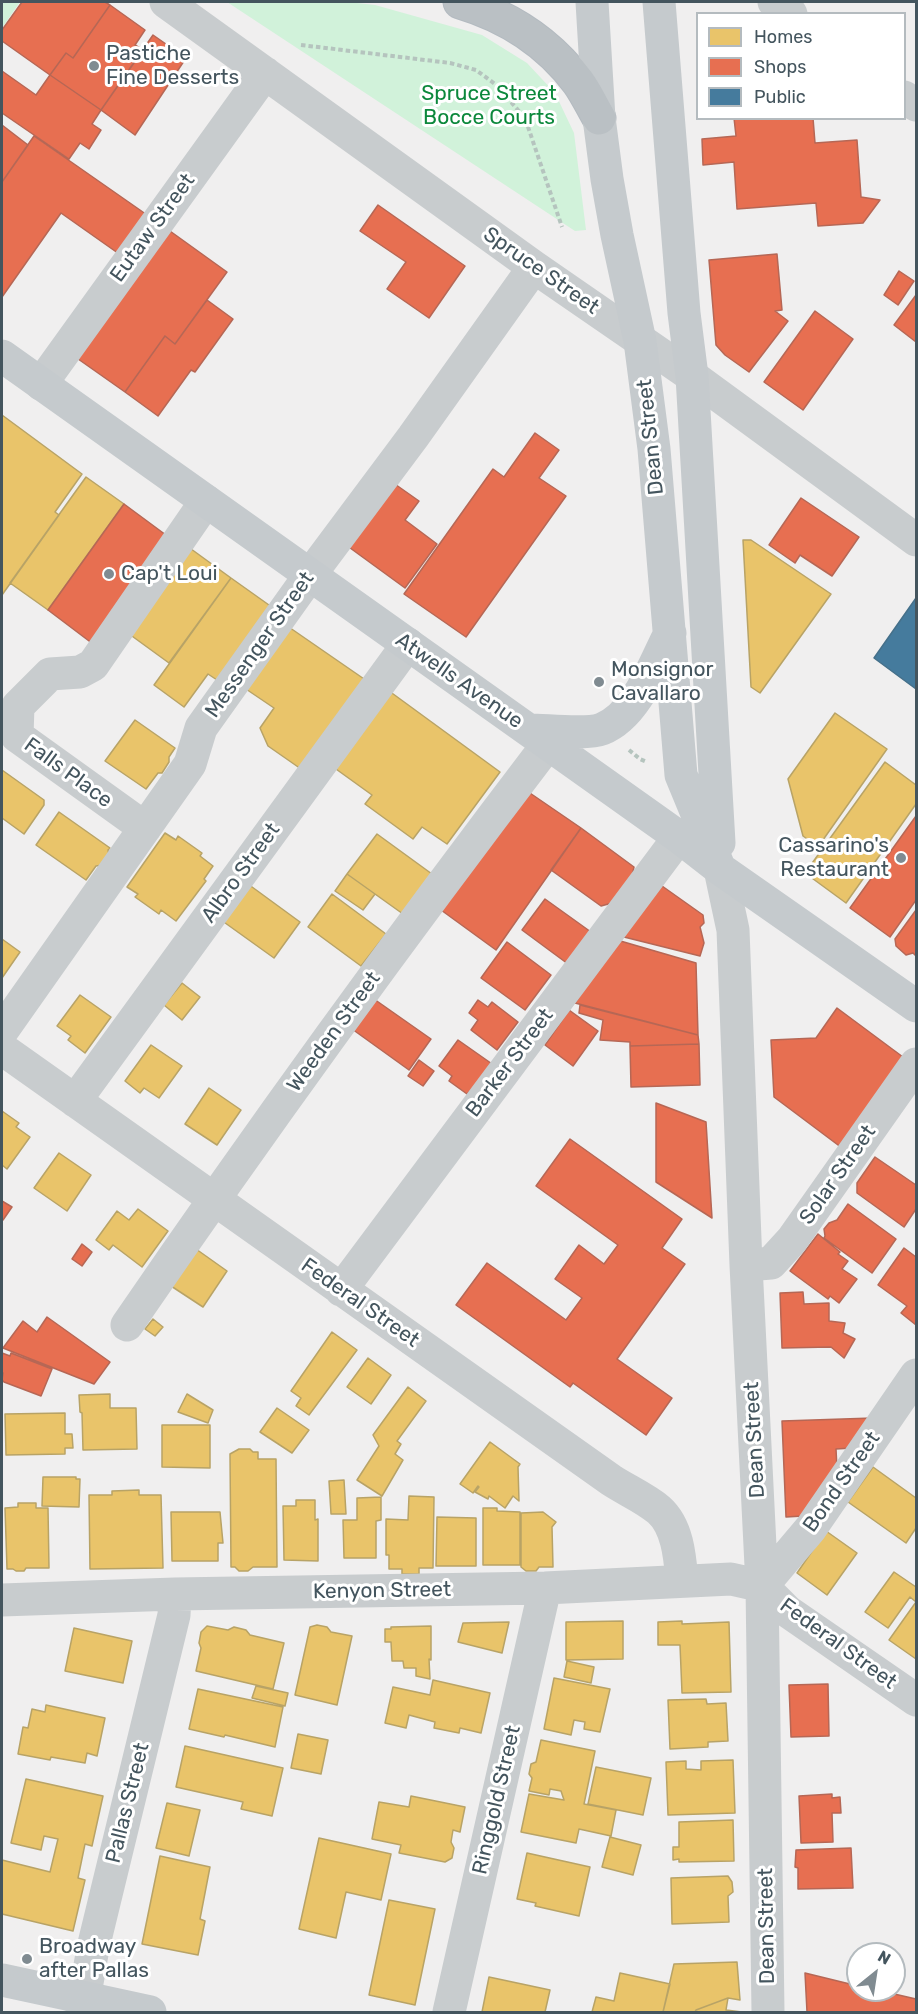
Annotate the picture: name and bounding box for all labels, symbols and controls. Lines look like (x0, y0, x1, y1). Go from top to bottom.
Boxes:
legend (696, 12, 906, 120)
text: Homes (754, 26, 812, 48)
place label: Pastiche Fine Desserts (106, 41, 239, 91)
text: Shops (754, 56, 806, 78)
marker: Pastiche Fine Desserts (87, 59, 101, 73)
park label: Spruce Street Bocce Courts (421, 81, 557, 131)
text: Public (754, 86, 806, 108)
street label: Eutaw Street (105, 169, 201, 287)
street label: Spruce Street (478, 222, 604, 320)
street label: Dean Street (632, 378, 670, 496)
place label: Cap't Loui (121, 561, 218, 587)
marker: Cap't Loui (102, 567, 116, 581)
street label: Messenger Street (200, 567, 320, 723)
street label: Atwells Avenue (390, 628, 528, 734)
place label: Monsignor Cavallaro (611, 657, 714, 707)
marker: Monsignor Cavallaro (592, 675, 606, 689)
street label: Falls Place (19, 733, 117, 813)
street label: Albro Street (196, 818, 286, 928)
place label: Cassarino's Restaurant (778, 833, 889, 883)
marker: Cassarino's Restaurant (894, 851, 908, 865)
street label: Weeden Street (282, 967, 386, 1097)
street label: Barker Street (461, 1004, 559, 1122)
street label: Solar Street (795, 1120, 881, 1230)
street label: Federal Street (296, 1253, 424, 1353)
street label: Dean Street (739, 1381, 771, 1499)
street label: Bond Street (798, 1427, 886, 1537)
street label: Kenyon Street (313, 1577, 451, 1605)
street label: Federal Street (775, 1593, 901, 1695)
street label: Ringgold Street (468, 1723, 526, 1877)
street label: Pallas Street (101, 1740, 155, 1866)
street label: Dean Street (753, 1868, 781, 1984)
place label: Broadway after Pallas (39, 1934, 149, 1984)
north arrow (846, 1942, 906, 2002)
text: N (875, 1947, 894, 1969)
marker: Broadway after Pallas (20, 1952, 34, 1966)

